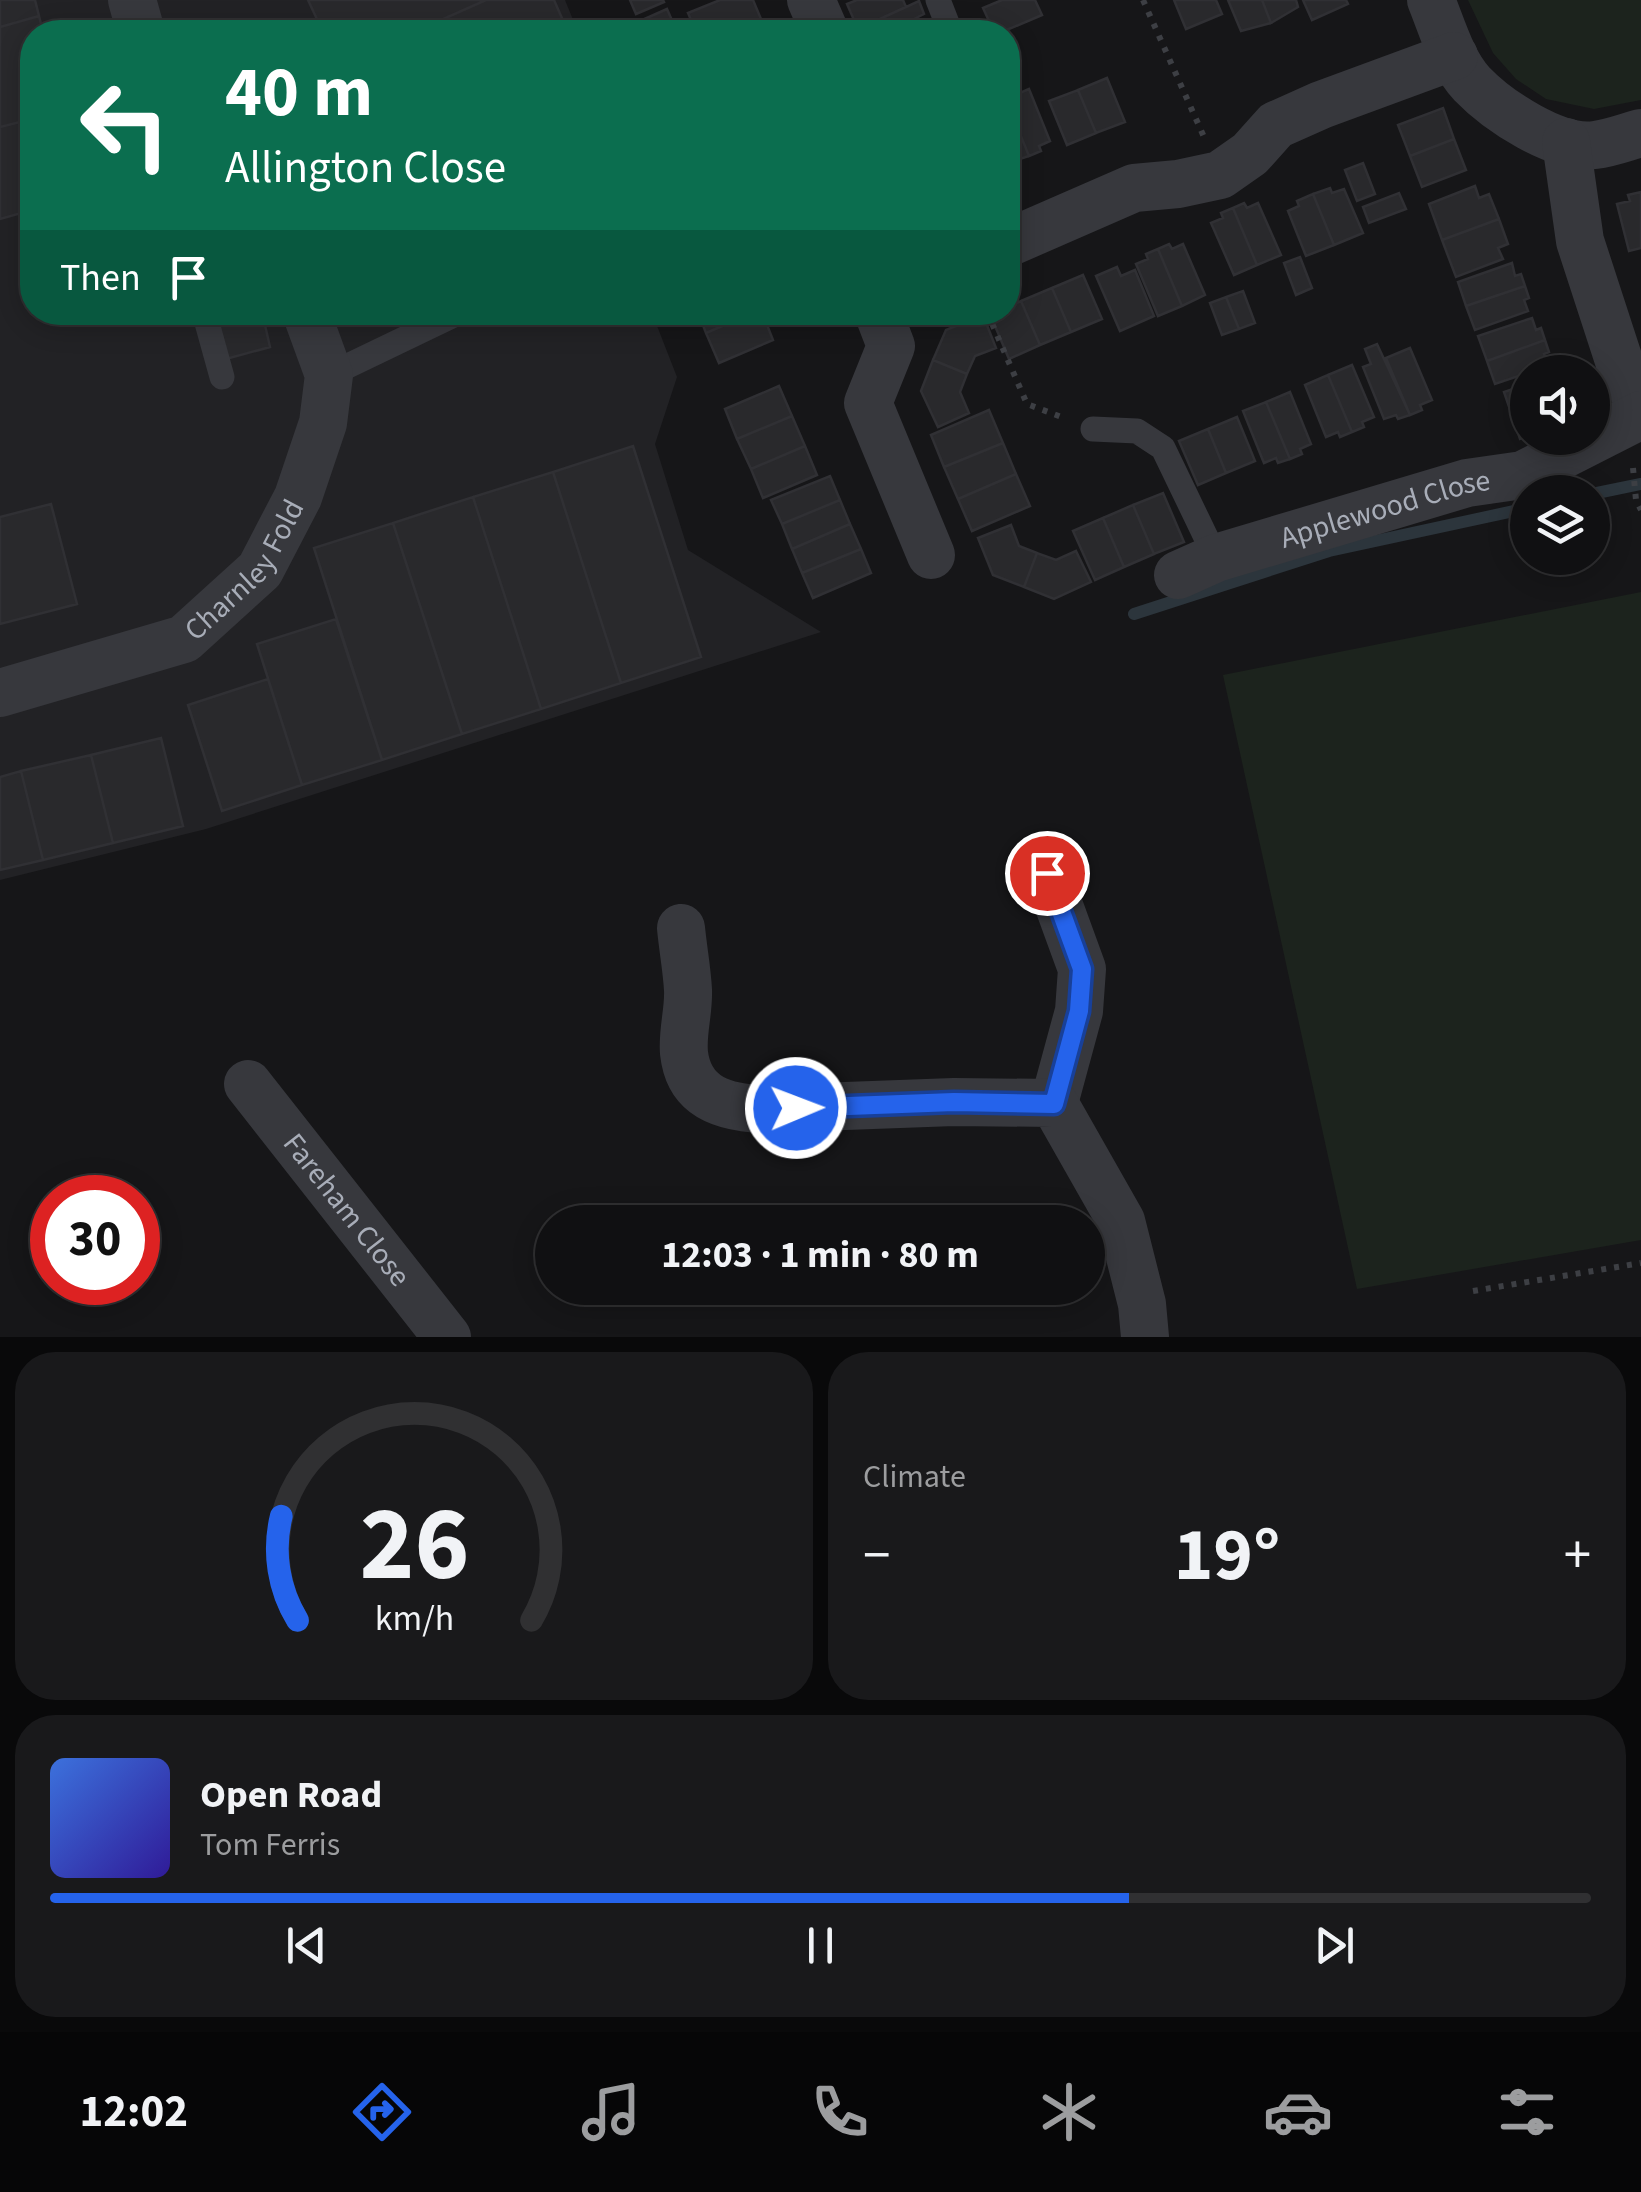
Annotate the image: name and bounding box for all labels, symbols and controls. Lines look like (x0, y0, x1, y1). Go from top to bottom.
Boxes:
text: 40 m (225, 43, 373, 143)
icon: left (60, 60, 190, 190)
text: Allington Close (225, 136, 506, 200)
icon: arrive (161, 250, 216, 305)
text: Then (60, 251, 141, 305)
map controls (1510, 355, 1610, 575)
button: sound (1510, 355, 1610, 455)
street label: Applewood Close (1275, 458, 1493, 559)
button: layers (1510, 475, 1610, 575)
street label: Charnley Fold (174, 492, 315, 650)
pin (1005, 831, 1090, 916)
icon: arrive (1020, 846, 1075, 901)
position arrow (744, 1056, 848, 1160)
street label: Fareham Close (273, 1124, 421, 1296)
speed limit sign: 30 (30, 1175, 160, 1305)
text: 12:03 · 1 min · 80 m (661, 1228, 979, 1282)
text: Climate (863, 1454, 966, 1500)
text: 26 (359, 1472, 469, 1620)
text: 19° (1174, 1502, 1280, 1609)
text: − (863, 1517, 890, 1595)
text: + (1564, 1517, 1591, 1595)
text: km/h (374, 1593, 454, 1644)
text: Open Road (200, 1768, 382, 1822)
text: Tom Ferris (200, 1822, 340, 1868)
icon: previous (279, 1918, 334, 1973)
icon: pause (793, 1918, 848, 1973)
icon: next (1307, 1918, 1362, 1973)
icon: directions (347, 2077, 417, 2147)
icon: music (576, 2077, 646, 2147)
icon: phone (805, 2077, 875, 2147)
icon: climate (1034, 2077, 1104, 2147)
icon: car (1263, 2077, 1333, 2147)
icon: filters (1492, 2077, 1562, 2147)
text: 12:02 (79, 2080, 188, 2144)

